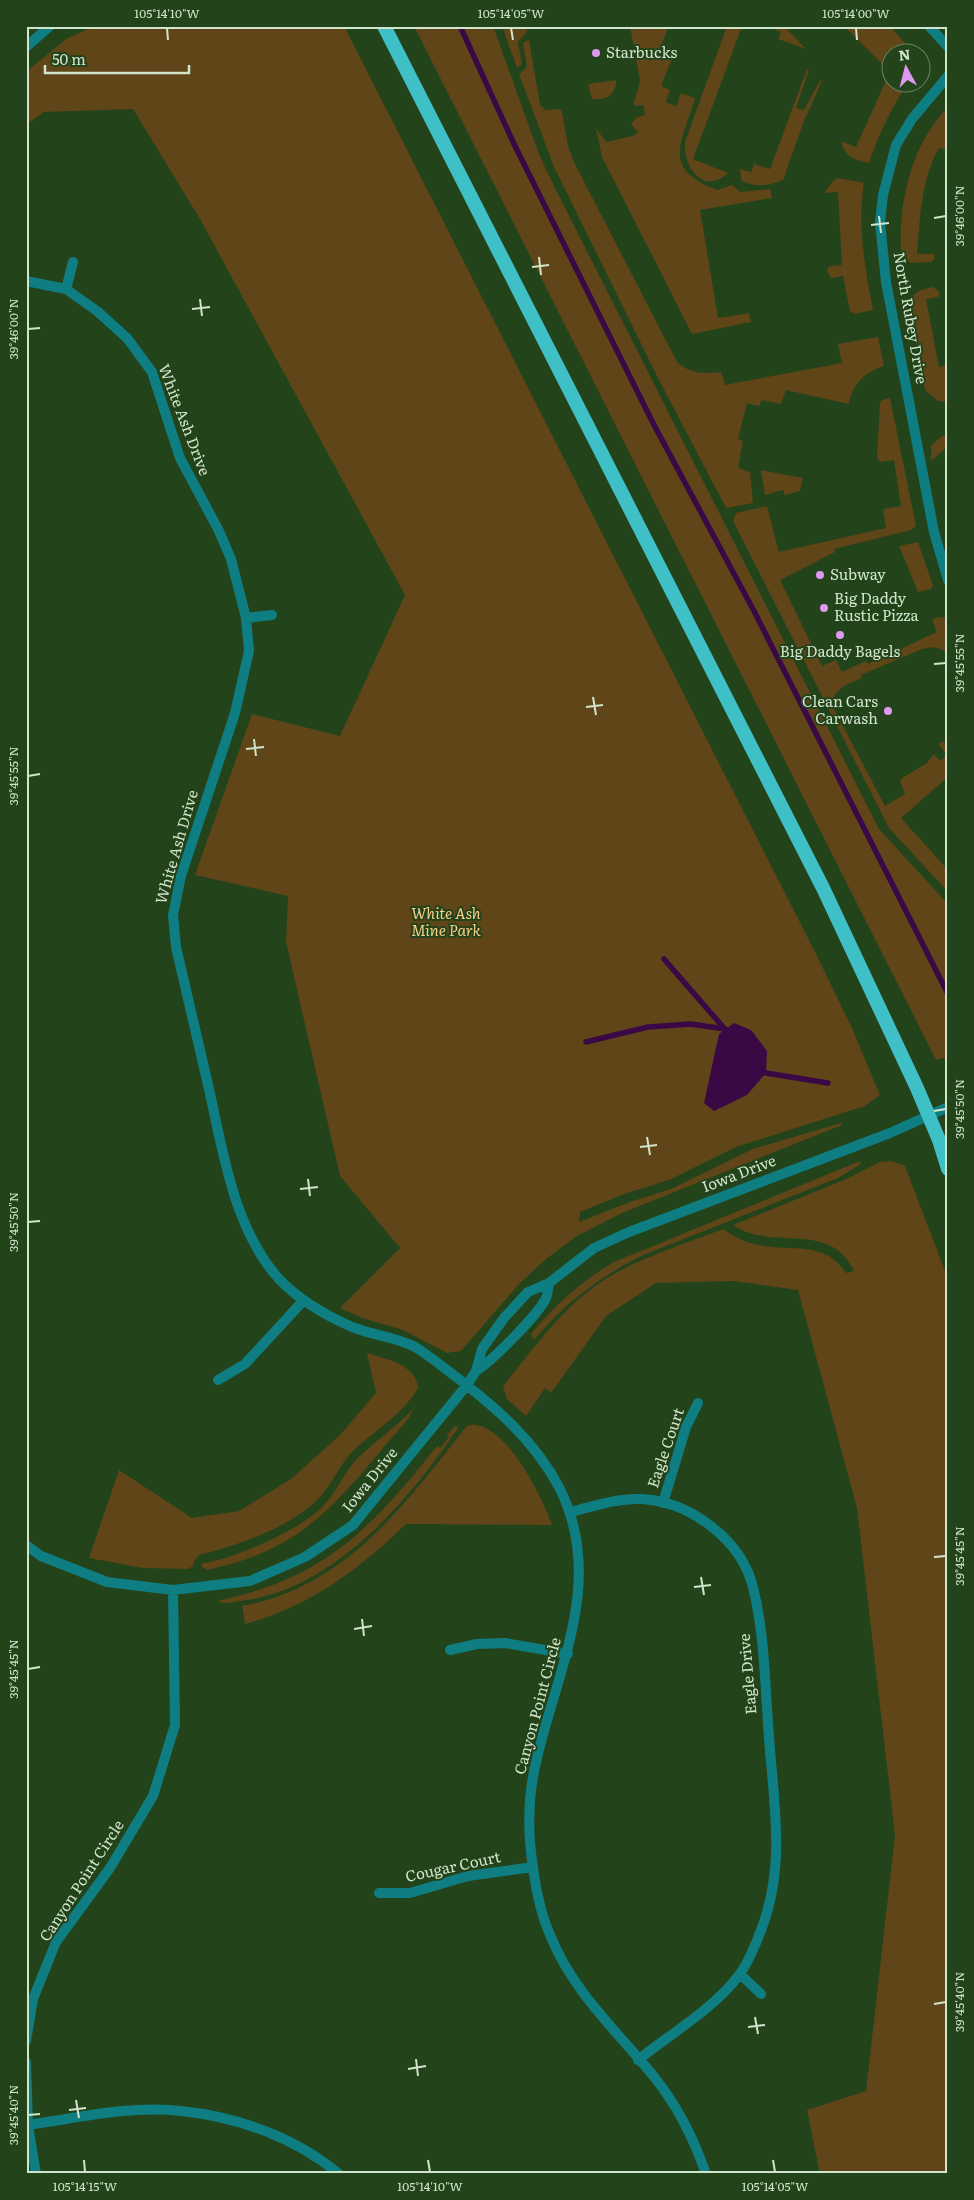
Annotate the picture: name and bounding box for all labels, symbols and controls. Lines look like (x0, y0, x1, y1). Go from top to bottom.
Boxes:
text: 105°14'10"W (134, 4, 200, 22)
text: 105°14'05"W (478, 4, 544, 22)
text: 105°14'00"W (822, 4, 890, 22)
place label: Starbucks (606, 40, 678, 63)
scale bar (45, 42, 189, 74)
north arrow (882, 42, 932, 92)
text: N (897, 43, 912, 65)
text: 50 m (52, 47, 86, 70)
marker: Starbucks (590, 47, 602, 59)
text: 39°46'00"N (950, 185, 968, 247)
street label: North Rubey Drive (889, 250, 934, 386)
text: 39°46'00"N (4, 298, 22, 360)
street label: White Ash Drive (154, 360, 217, 479)
place label: Subway (830, 562, 886, 585)
marker: Subway (814, 569, 826, 581)
place label: Big Daddy Rustic Pizza (834, 586, 919, 626)
marker: Big Daddy Rustic Pizza (818, 602, 830, 614)
marker: Big Daddy Bagels (834, 629, 846, 641)
text: 39°45'55"N (950, 633, 968, 693)
place label: Big Daddy Bagels (780, 639, 900, 662)
place label: Clean Cars Carwash (802, 689, 878, 729)
marker: Clean Cars Carwash (882, 705, 894, 717)
text: 39°45'55"N (4, 746, 22, 806)
street label: White Ash Drive (148, 787, 203, 906)
park label: White Ash Mine Park (411, 901, 481, 941)
text: 39°45'50"N (950, 1079, 968, 1139)
street label: Iowa Drive (698, 1148, 779, 1197)
text: 39°45'50"N (4, 1192, 22, 1252)
street label: Eagle Court (640, 1404, 689, 1491)
street label: Iowa Drive (335, 1441, 402, 1517)
text: 39°45'45"N (950, 1526, 968, 1586)
street label: Eagle Drive (732, 1633, 761, 1715)
street label: Canyon Point Circle (507, 1634, 566, 1777)
text: 39°45'45"N (4, 1639, 22, 1699)
street label: Canyon Point Circle (33, 1815, 129, 1946)
street label: Cougar Court (403, 1844, 502, 1887)
text: 39°45'40"N (950, 1972, 968, 2032)
text: 39°45'40"N (4, 2085, 22, 2145)
text: 105°14'15"W (53, 2177, 117, 2195)
text: 105°14'10"W (397, 2177, 463, 2195)
text: 105°14'05"W (742, 2177, 808, 2195)

